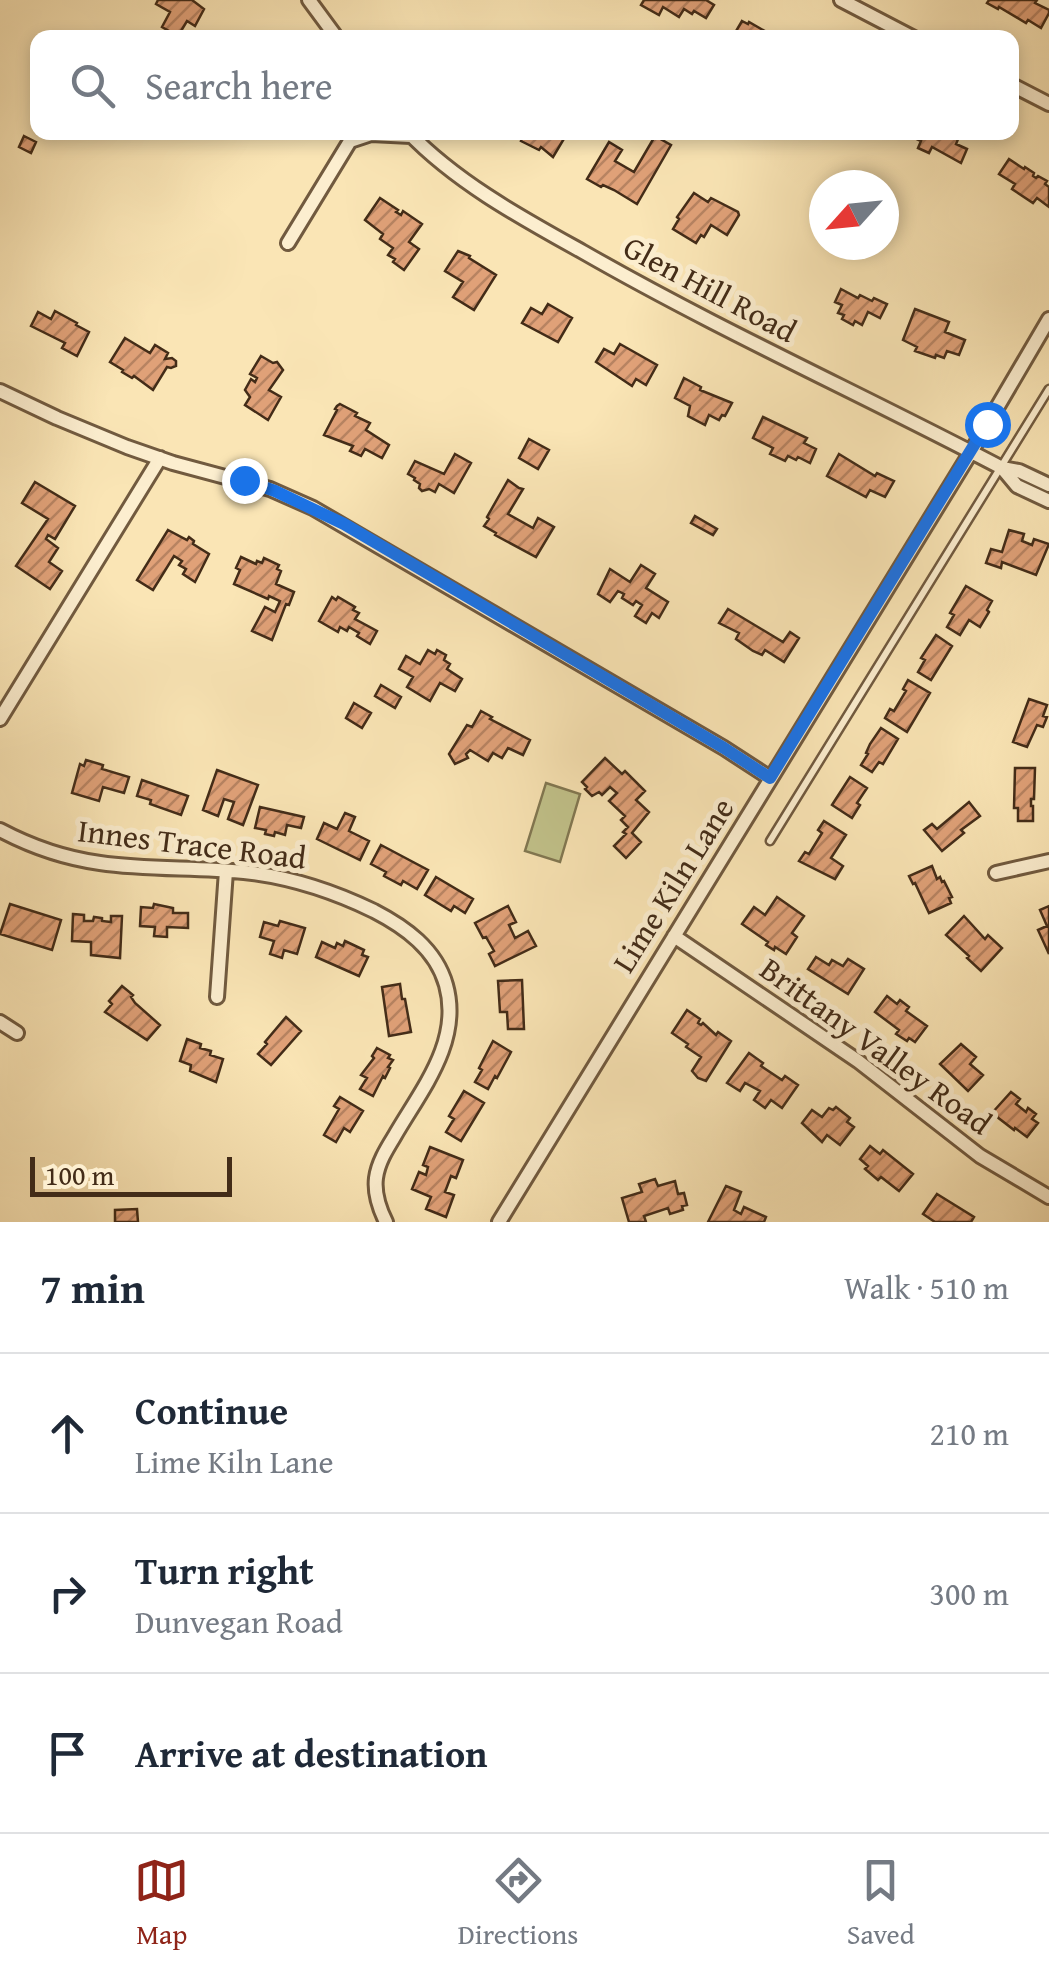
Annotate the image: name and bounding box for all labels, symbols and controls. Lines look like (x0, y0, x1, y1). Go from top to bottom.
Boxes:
search box (30, 30, 1019, 140)
text: Search here (145, 57, 333, 113)
icon: search (65, 58, 120, 113)
north arrow (809, 170, 899, 260)
street label: Glen Hill Road (615, 223, 805, 354)
route start (965, 402, 1011, 448)
route end (222, 458, 268, 504)
street label: Lime Kiln Lane (600, 788, 745, 981)
street label: Innes Trace Road (75, 806, 309, 881)
street label: Brittany Valley Road (751, 945, 1002, 1146)
scale bar (30, 1152, 232, 1196)
text: 100 m (45, 1154, 114, 1195)
text: 7 min (40, 1257, 145, 1318)
text: Walk · 510 m (844, 1264, 1009, 1311)
text: Continue (135, 1382, 288, 1438)
icon: ahead (40, 1406, 95, 1461)
text: 210 m (930, 1410, 1009, 1457)
text: Lime Kiln Lane (135, 1438, 333, 1485)
text: Turn right (135, 1542, 314, 1598)
icon: right (40, 1566, 95, 1621)
text: 300 m (930, 1570, 1009, 1617)
text: Dunvegan Road (135, 1598, 343, 1645)
text: Arrive at destination (135, 1725, 488, 1781)
icon: arrive (40, 1726, 95, 1781)
tab: Map (134, 1853, 189, 1954)
tab: Directions (458, 1853, 578, 1954)
tab: Saved (847, 1853, 915, 1954)

